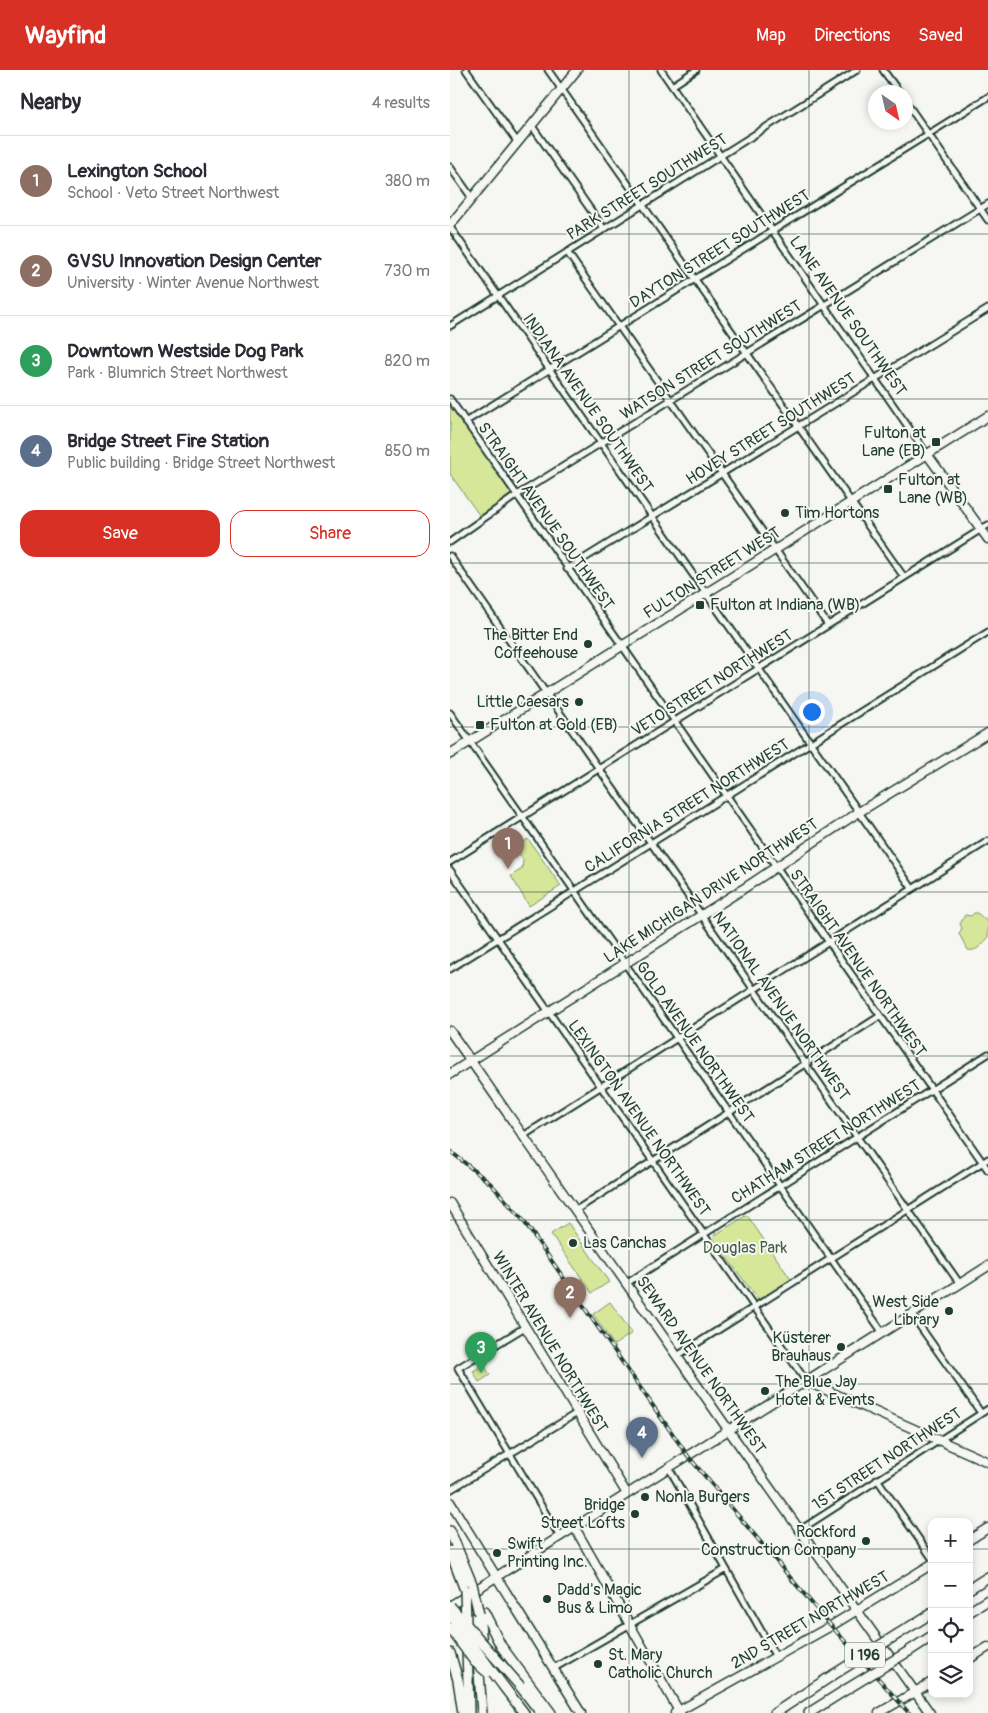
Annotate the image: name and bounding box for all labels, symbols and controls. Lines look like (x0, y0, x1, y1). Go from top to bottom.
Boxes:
text: Wayfind (25, 21, 106, 50)
text: Map (756, 24, 786, 47)
text: Directions (814, 24, 890, 47)
text: Saved (918, 24, 963, 47)
north arrow (868, 85, 913, 130)
text: Nearby (20, 89, 81, 116)
text: 4 results (372, 93, 430, 113)
street label: PARK STREET SOUTHWEST (563, 129, 731, 245)
text: Lexington School (67, 159, 207, 183)
text: 1 (33, 171, 39, 191)
text: 380 m (384, 171, 430, 191)
text: School · Veto Street Northwest (67, 183, 279, 203)
street label: DAYTON STREET SOUTHWEST (626, 185, 814, 313)
street label: LANE AVENUE SOUTHWEST (785, 232, 911, 400)
text: GVSU Innovation Design Center (67, 249, 322, 273)
text: 2 (32, 261, 40, 281)
text: 730 m (384, 261, 430, 281)
text: University · Winter Avenue Northwest (67, 273, 319, 293)
street label: WATSON STREET SOUTHWEST (617, 296, 806, 424)
street label: INDIANA AVENUE SOUTHWEST (518, 310, 658, 496)
text: Downtown Westside Dog Park (67, 339, 303, 363)
text: 3 (32, 351, 40, 371)
text: 820 m (384, 351, 430, 371)
text: Park · Blumrich Street Northwest (67, 363, 288, 383)
street label: HOVEY STREET SOUTHWEST (682, 368, 860, 490)
street label: STRAIGHT AVENUE SOUTHWEST (474, 418, 619, 614)
place label: Fulton at Lane (EB) (862, 423, 927, 461)
text: Bridge Street Fire Station (67, 429, 269, 453)
marker: Fulton at Lane (EB) (930, 436, 942, 448)
text: 4 (31, 441, 41, 461)
text: 850 m (385, 441, 430, 461)
text: Public building · Bridge Street Northwest (67, 453, 335, 473)
place label: Fulton at Lane (WB) (898, 470, 968, 508)
marker: Fulton at Lane (WB) (882, 483, 894, 495)
place label: Tim Hortons (795, 503, 879, 523)
marker: Tim Hortons (779, 507, 791, 519)
button: Save (20, 510, 220, 557)
button: Share (230, 510, 430, 557)
street label: FULTON STREET WEST (640, 523, 784, 623)
place label: Fulton at Indiana (WB) (710, 595, 860, 615)
marker: Fulton at Indiana (WB) (694, 599, 706, 611)
place label: The Bitter End Coffeehouse (483, 625, 578, 663)
street label: VETO STREET NORTHWEST (628, 625, 796, 741)
marker: The Bitter End Coffeehouse (582, 638, 594, 650)
place label: Little Caesars (476, 692, 569, 712)
marker: Little Caesars (573, 696, 585, 708)
your location (799, 699, 825, 725)
place label: Fulton at Gold (EB) (490, 715, 618, 735)
marker: Fulton at Gold (EB) (474, 719, 486, 731)
street label: CALIFORNIA STREET NORTHWEST (581, 734, 793, 878)
street label: LAKE MICHIGAN DRIVE NORTHWEST (600, 814, 822, 968)
pin: 1 (492, 828, 524, 869)
street label: STRAIGHT AVENUE NORTHWEST (785, 865, 931, 1061)
street label: NATIONAL AVENUE NORTHWEST (708, 908, 854, 1105)
street label: GOLD AVENUE NORTHWEST (632, 957, 758, 1127)
street label: LEXINGTON AVENUE NORTHWEST (563, 1016, 715, 1220)
street label: CHATHAM STREET NORTHWEST (728, 1075, 924, 1209)
place label: Las Canchas (583, 1233, 666, 1253)
marker: Las Canchas (567, 1237, 579, 1249)
park label: Douglas Park (703, 1238, 788, 1258)
street label: WINTER AVENUE NORTHWEST (488, 1248, 612, 1436)
street label: SEWARD AVENUE NORTHWEST (632, 1272, 770, 1458)
pin: 2 (554, 1277, 586, 1318)
place label: West Side Library (872, 1292, 939, 1330)
marker: West Side Library (943, 1305, 955, 1317)
place label: Küsterer Brauhaus (771, 1328, 831, 1366)
pin: 3 (465, 1332, 497, 1373)
marker: Küsterer Brauhaus (835, 1341, 847, 1353)
place label: The Blue Jay Hotel & Events (775, 1372, 874, 1410)
marker: The Blue Jay Hotel & Events (759, 1385, 771, 1397)
street label: 1ST STREET NORTHWEST (809, 1403, 965, 1515)
pin: 4 (626, 1417, 658, 1458)
place label: Nonla Burgers (655, 1487, 750, 1507)
marker: Nonla Burgers (639, 1491, 651, 1503)
place label: Bridge Street Lofts (540, 1495, 625, 1533)
marker: Bridge Street Lofts (629, 1508, 641, 1520)
map controls (928, 1518, 973, 1698)
button: + (928, 1518, 973, 1563)
place label: Rockford Construction Company (701, 1522, 856, 1560)
place label: Swift Printing Inc. (507, 1534, 588, 1572)
marker: Rockford Construction Company (860, 1535, 872, 1547)
marker: Swift Printing Inc. (491, 1547, 503, 1559)
button: − (928, 1563, 973, 1608)
street label: 2ND STREET NORTHWEST (727, 1566, 893, 1673)
place label: Dadd's Magic Bus & Limo (557, 1580, 642, 1618)
marker: Dadd's Magic Bus & Limo (541, 1593, 553, 1605)
button: locate (928, 1608, 973, 1653)
road number: I 196 (845, 1642, 885, 1668)
place label: St. Mary Catholic Church (608, 1645, 712, 1683)
button: layers (928, 1653, 973, 1698)
marker: St. Mary Catholic Church (592, 1658, 604, 1670)

